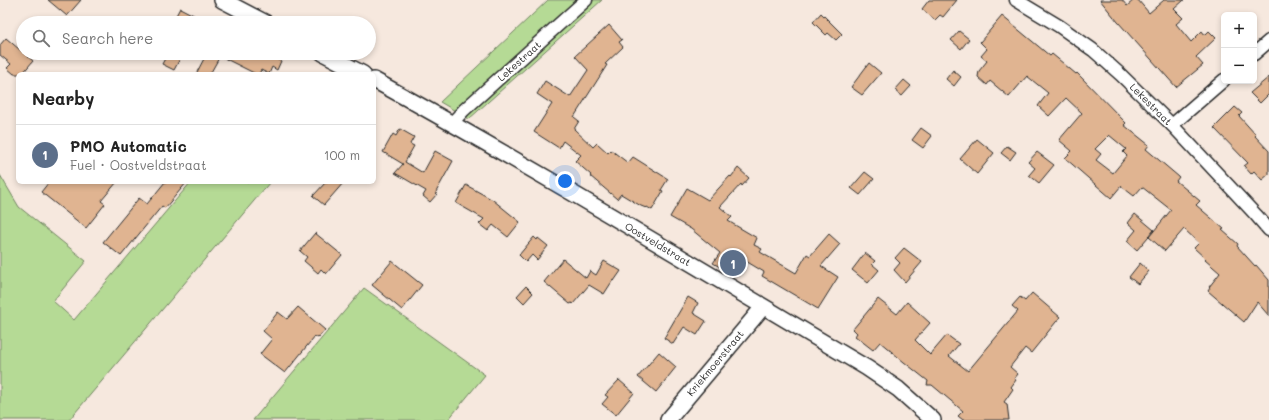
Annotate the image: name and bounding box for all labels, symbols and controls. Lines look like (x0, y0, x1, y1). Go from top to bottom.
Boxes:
map controls (1221, 12, 1257, 84)
button: + (1221, 12, 1257, 48)
search box (16, 16, 376, 60)
icon: search (30, 27, 52, 49)
text: Search here (62, 28, 153, 48)
street label: Lekestraat (494, 38, 544, 84)
button: − (1221, 48, 1257, 84)
street label: Lekestraat (1127, 80, 1175, 128)
text: Nearby (32, 87, 94, 109)
text: PMO Automatic (70, 136, 187, 156)
text: 1 (42, 146, 48, 163)
text: 100 m (324, 146, 360, 163)
text: Fuel · Oostveldstraat (70, 156, 207, 173)
your location (555, 171, 575, 191)
street label: Oostveldstraat (622, 219, 694, 269)
pin: 1 (720, 248, 746, 278)
street label: Kriekmoerstraat (683, 327, 747, 399)

